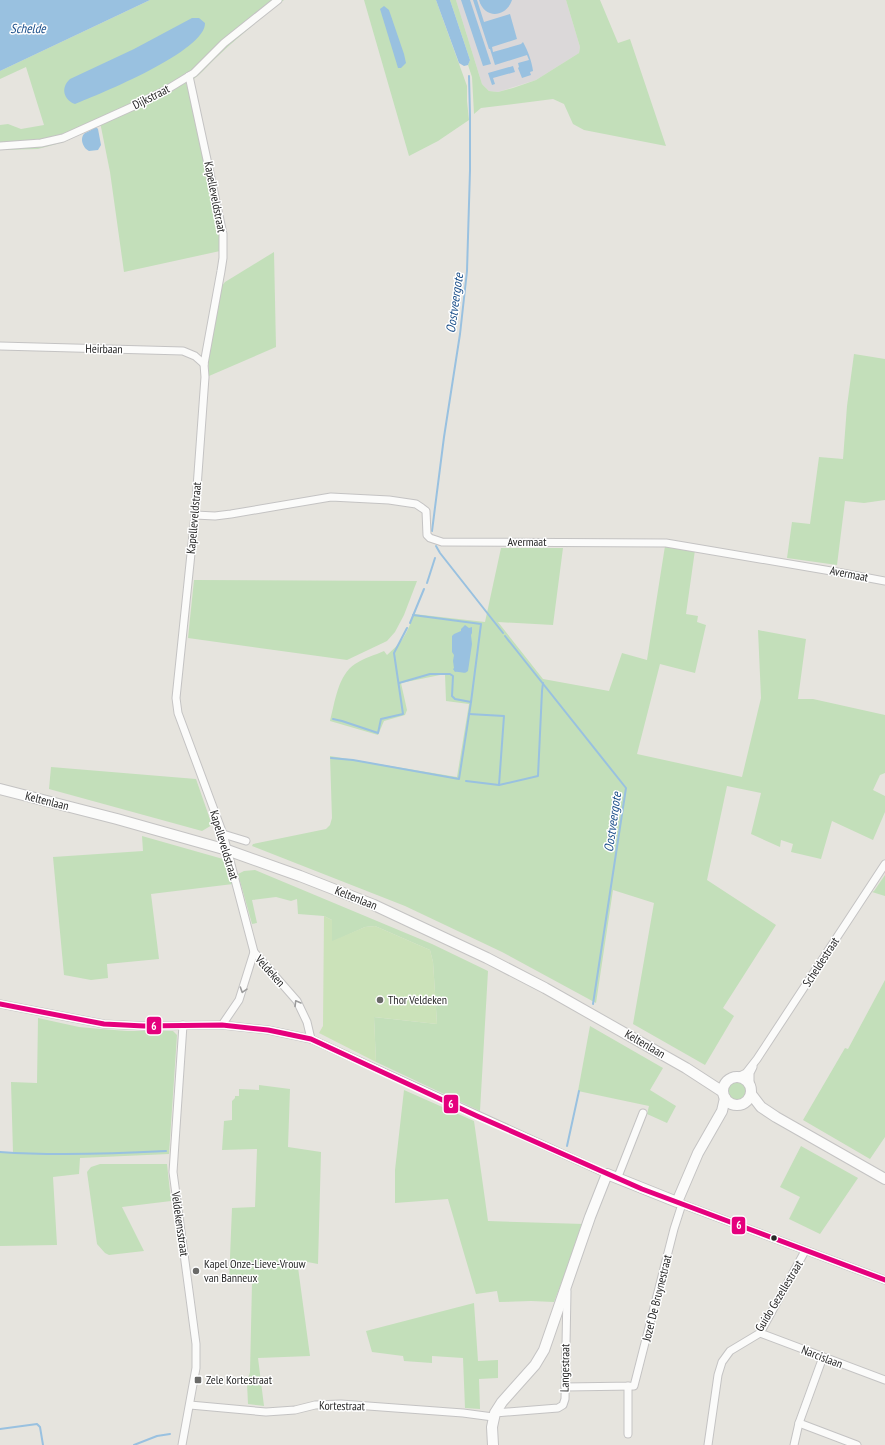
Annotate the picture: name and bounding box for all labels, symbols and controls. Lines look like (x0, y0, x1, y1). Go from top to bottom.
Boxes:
water label: Schelde (10, 20, 47, 37)
street label: Dijkstraat (130, 81, 172, 112)
street label: Kapelleveldstraat (201, 160, 230, 234)
water label: Oostveergote (442, 271, 467, 334)
street label: Heirbaan (85, 341, 123, 356)
street label: Kapelleveldstraat (183, 481, 204, 555)
street label: Avermaat (508, 534, 547, 549)
street label: Avermaat (829, 562, 870, 585)
street label: Keltenlaan (24, 788, 70, 813)
water label: Oostveergote (600, 790, 625, 853)
street label: Kapelleveldstraat (207, 808, 242, 882)
street label: Keltenlaan (333, 882, 380, 913)
street label: Scheldestraat (799, 934, 843, 989)
street label: Veldeken (252, 951, 289, 990)
one-way arrow (239, 986, 247, 993)
place label: Thor Veldeken (388, 992, 447, 1007)
marker: Thor Veldeken (375, 995, 385, 1005)
one-way arrow (294, 1000, 302, 1007)
line badge: 6 (146, 1016, 162, 1035)
text: 6 (151, 1019, 157, 1033)
street label: Keltenlaan (622, 1026, 668, 1061)
line badge: 6 (443, 1094, 459, 1114)
text: 6 (448, 1097, 454, 1111)
street label: Veldekensstraat (168, 1190, 193, 1258)
line badge: 6 (731, 1216, 746, 1235)
text: 6 (736, 1218, 742, 1232)
unlabelled marker (769, 1233, 779, 1243)
street label: Jozef De Bruynestraat (638, 1252, 675, 1344)
place label: Kapel Onze-Lieve-Vrouw van Banneux (204, 1256, 307, 1285)
street label: Guido Gezellestraat (751, 1257, 806, 1334)
marker: Kapel Onze-Lieve-Vrouw van Banneux (191, 1266, 201, 1276)
street label: Narcislaan (799, 1342, 845, 1371)
street label: Langestraat (557, 1343, 572, 1392)
place label: Zele Kortestraat (206, 1372, 273, 1387)
marker: Zele Kortestraat (193, 1375, 203, 1385)
street label: Kortestraat (319, 1398, 366, 1413)

